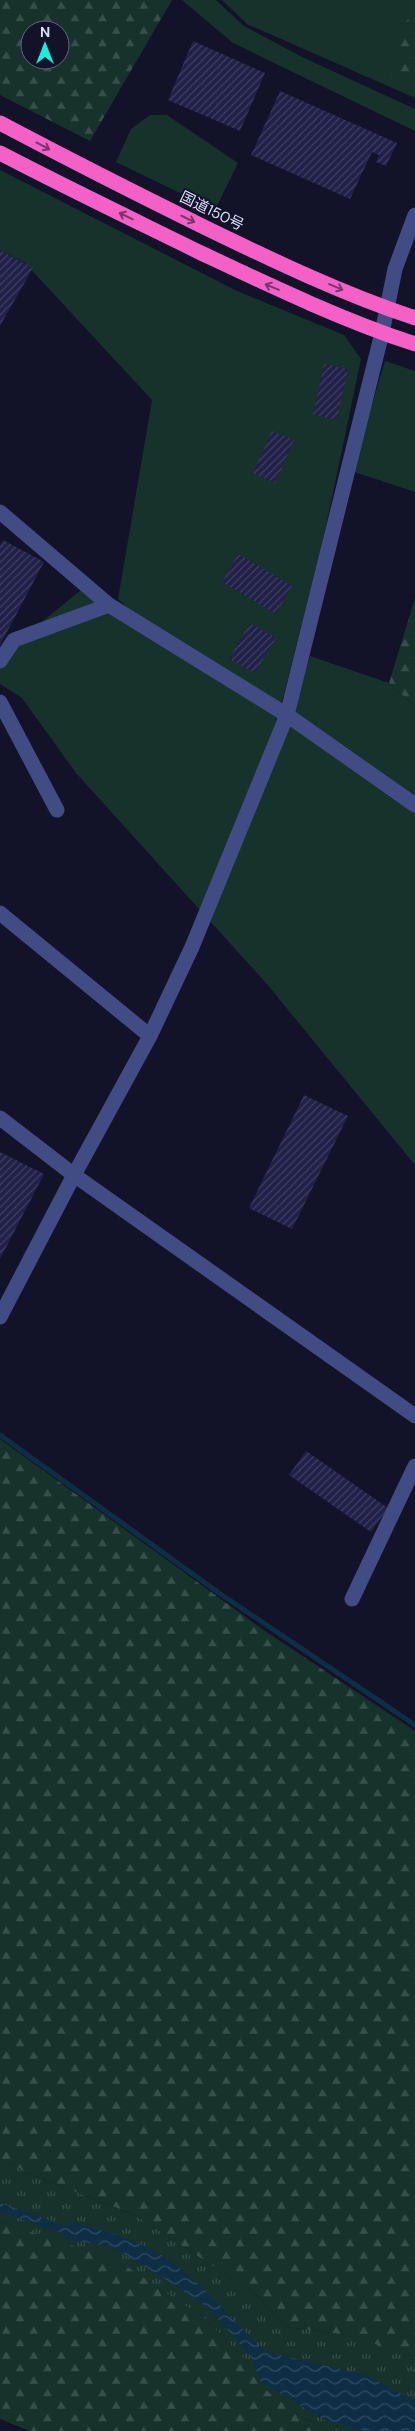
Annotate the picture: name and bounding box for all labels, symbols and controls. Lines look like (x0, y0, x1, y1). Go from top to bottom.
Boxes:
north arrow (20, 20, 70, 70)
text: N (40, 23, 50, 41)
one-way arrow (35, 141, 50, 151)
street label: 国道150号 (177, 187, 247, 235)
one-way arrow (119, 211, 134, 221)
one-way arrow (180, 215, 195, 224)
one-way arrow (265, 281, 280, 290)
one-way arrow (328, 282, 343, 292)

